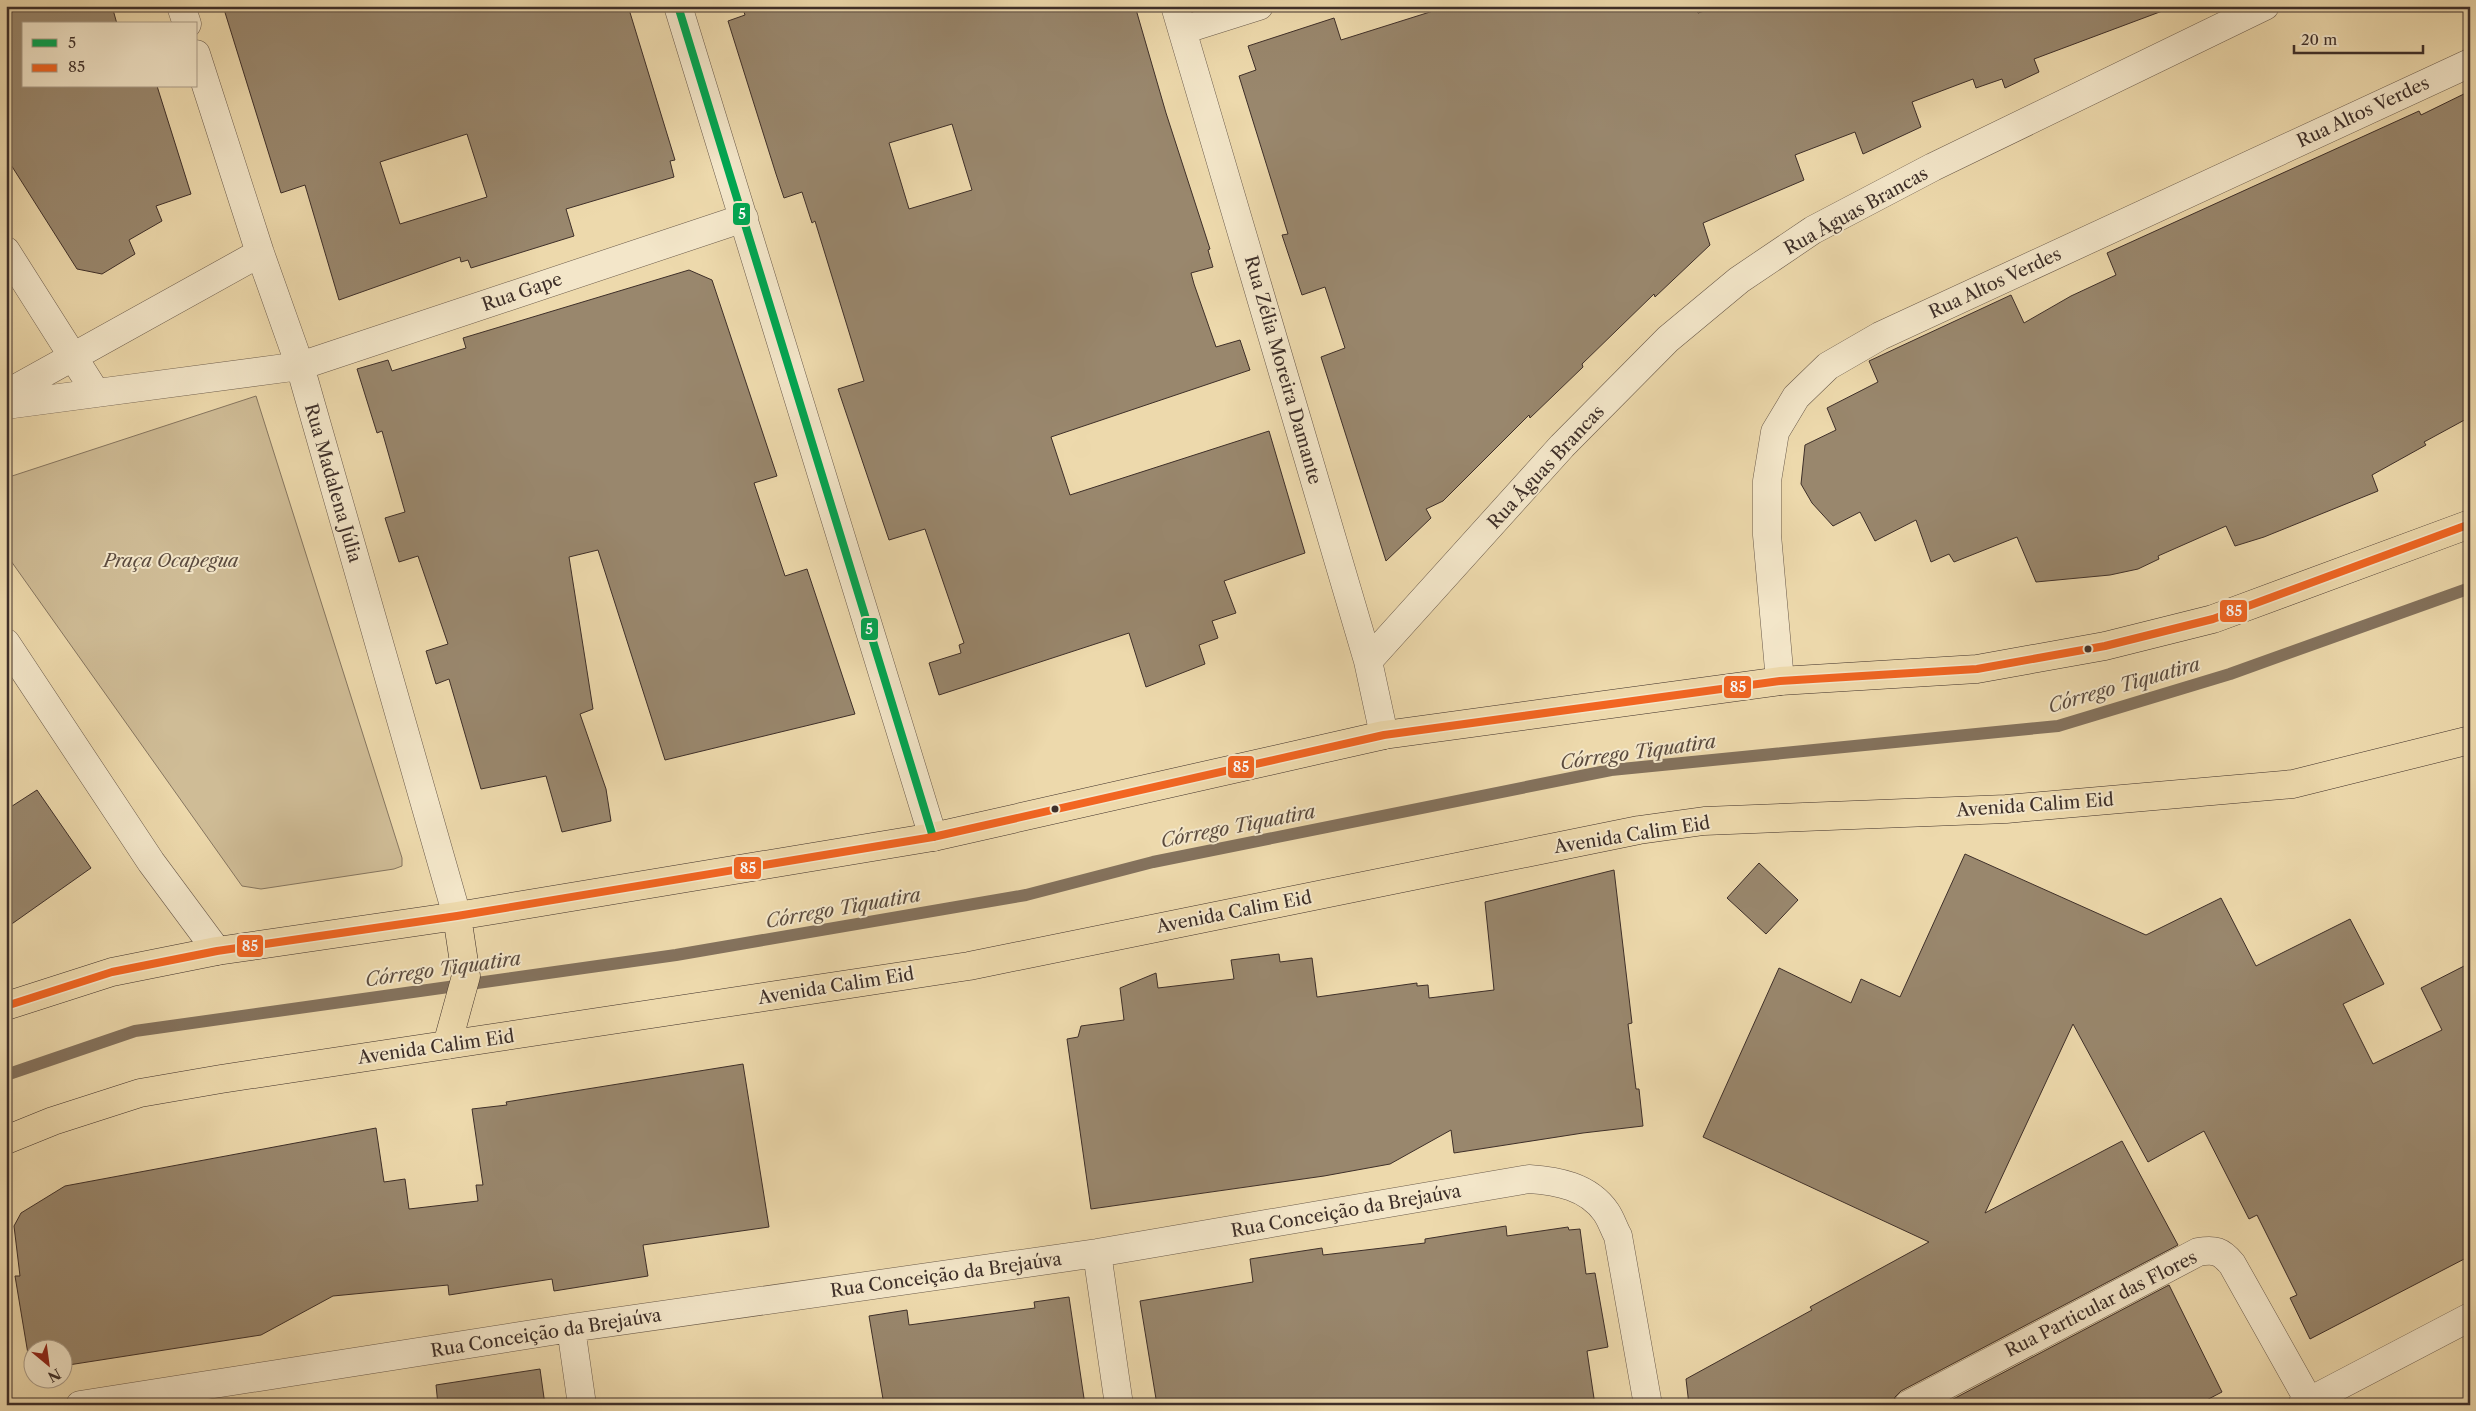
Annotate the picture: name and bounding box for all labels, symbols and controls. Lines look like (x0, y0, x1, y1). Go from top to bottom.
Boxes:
legend (22, 22, 198, 88)
scale bar (2294, 22, 2422, 54)
text: 20 m (2301, 30, 2337, 49)
text: 5 (68, 33, 76, 52)
text: 85 (68, 57, 85, 76)
street label: Rua Altos Verdes (2293, 72, 2433, 152)
street label: Rua Águas Brancas (1780, 161, 1932, 260)
line badge: 5 (732, 202, 751, 226)
text: 5 (738, 205, 746, 223)
street label: Rua Altos Verdes (1925, 243, 2065, 323)
street label: Rua Zélia Moreira Damante (1240, 253, 1326, 487)
street label: Rua Gape (479, 268, 565, 316)
street label: Rua Águas Brancas (1482, 400, 1609, 533)
street label: Rua Madalena Júlia (300, 401, 366, 566)
park label: Praça Ocapegua (101, 550, 239, 572)
line badge: 85 (2219, 599, 2248, 623)
text: 85 (2226, 602, 2242, 620)
line badge: 5 (860, 617, 879, 641)
text: 5 (865, 620, 873, 638)
unlabelled marker (2083, 644, 2093, 654)
water label: Córrego Tiquatira (2045, 652, 2203, 718)
line badge: 85 (1723, 675, 1752, 699)
text: 85 (1730, 678, 1746, 696)
water label: Córrego Tiquatira (1558, 730, 1718, 774)
line badge: 85 (1227, 755, 1255, 779)
text: 85 (1233, 758, 1249, 776)
street label: Avenida Calim Eid (1954, 789, 2115, 822)
water label: Córrego Tiquatira (1159, 800, 1318, 852)
unlabelled marker (1050, 804, 1060, 814)
street label: Avenida Calim Eid (1551, 812, 1712, 858)
line badge: 85 (733, 856, 762, 880)
text: 85 (740, 859, 756, 877)
water label: Córrego Tiquatira (764, 883, 923, 933)
street label: Avenida Calim Eid (1153, 886, 1314, 938)
line badge: 85 (236, 934, 264, 958)
text: 85 (242, 937, 258, 955)
water label: Córrego Tiquatira (363, 947, 523, 991)
street label: Avenida Calim Eid (755, 963, 916, 1009)
street label: Avenida Calim Eid (355, 1025, 516, 1069)
street label: Rua Conceição da Brejaúva (1229, 1180, 1463, 1242)
street label: Rua Particular das Flores (2001, 1246, 2201, 1362)
street label: Rua Conceição da Brejaúva (829, 1248, 1064, 1302)
street label: Rua Conceição da Brejaúva (429, 1304, 663, 1362)
north arrow (22, 1338, 72, 1388)
text: N (45, 1365, 64, 1386)

